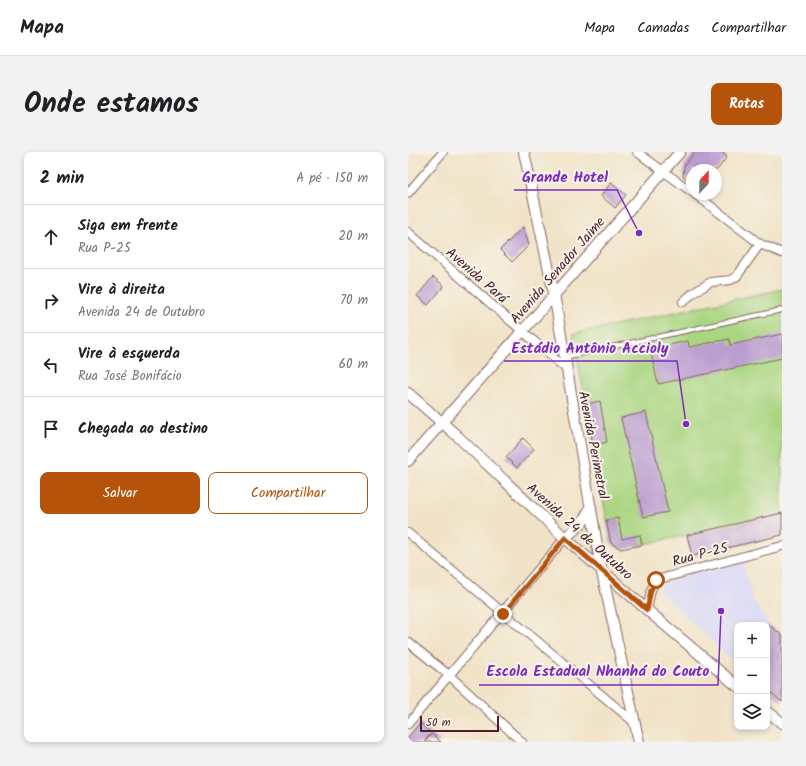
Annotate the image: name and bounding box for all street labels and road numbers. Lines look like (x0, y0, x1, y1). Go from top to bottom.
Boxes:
street label: Avenida Senador Jaime (505, 212, 611, 329)
street label: Avenida Pará (440, 242, 513, 310)
street label: Avenida Perimetral (572, 389, 614, 502)
street label: Avenida 24 de Outubro (521, 478, 638, 586)
street label: Rua P-25 (670, 537, 732, 573)

